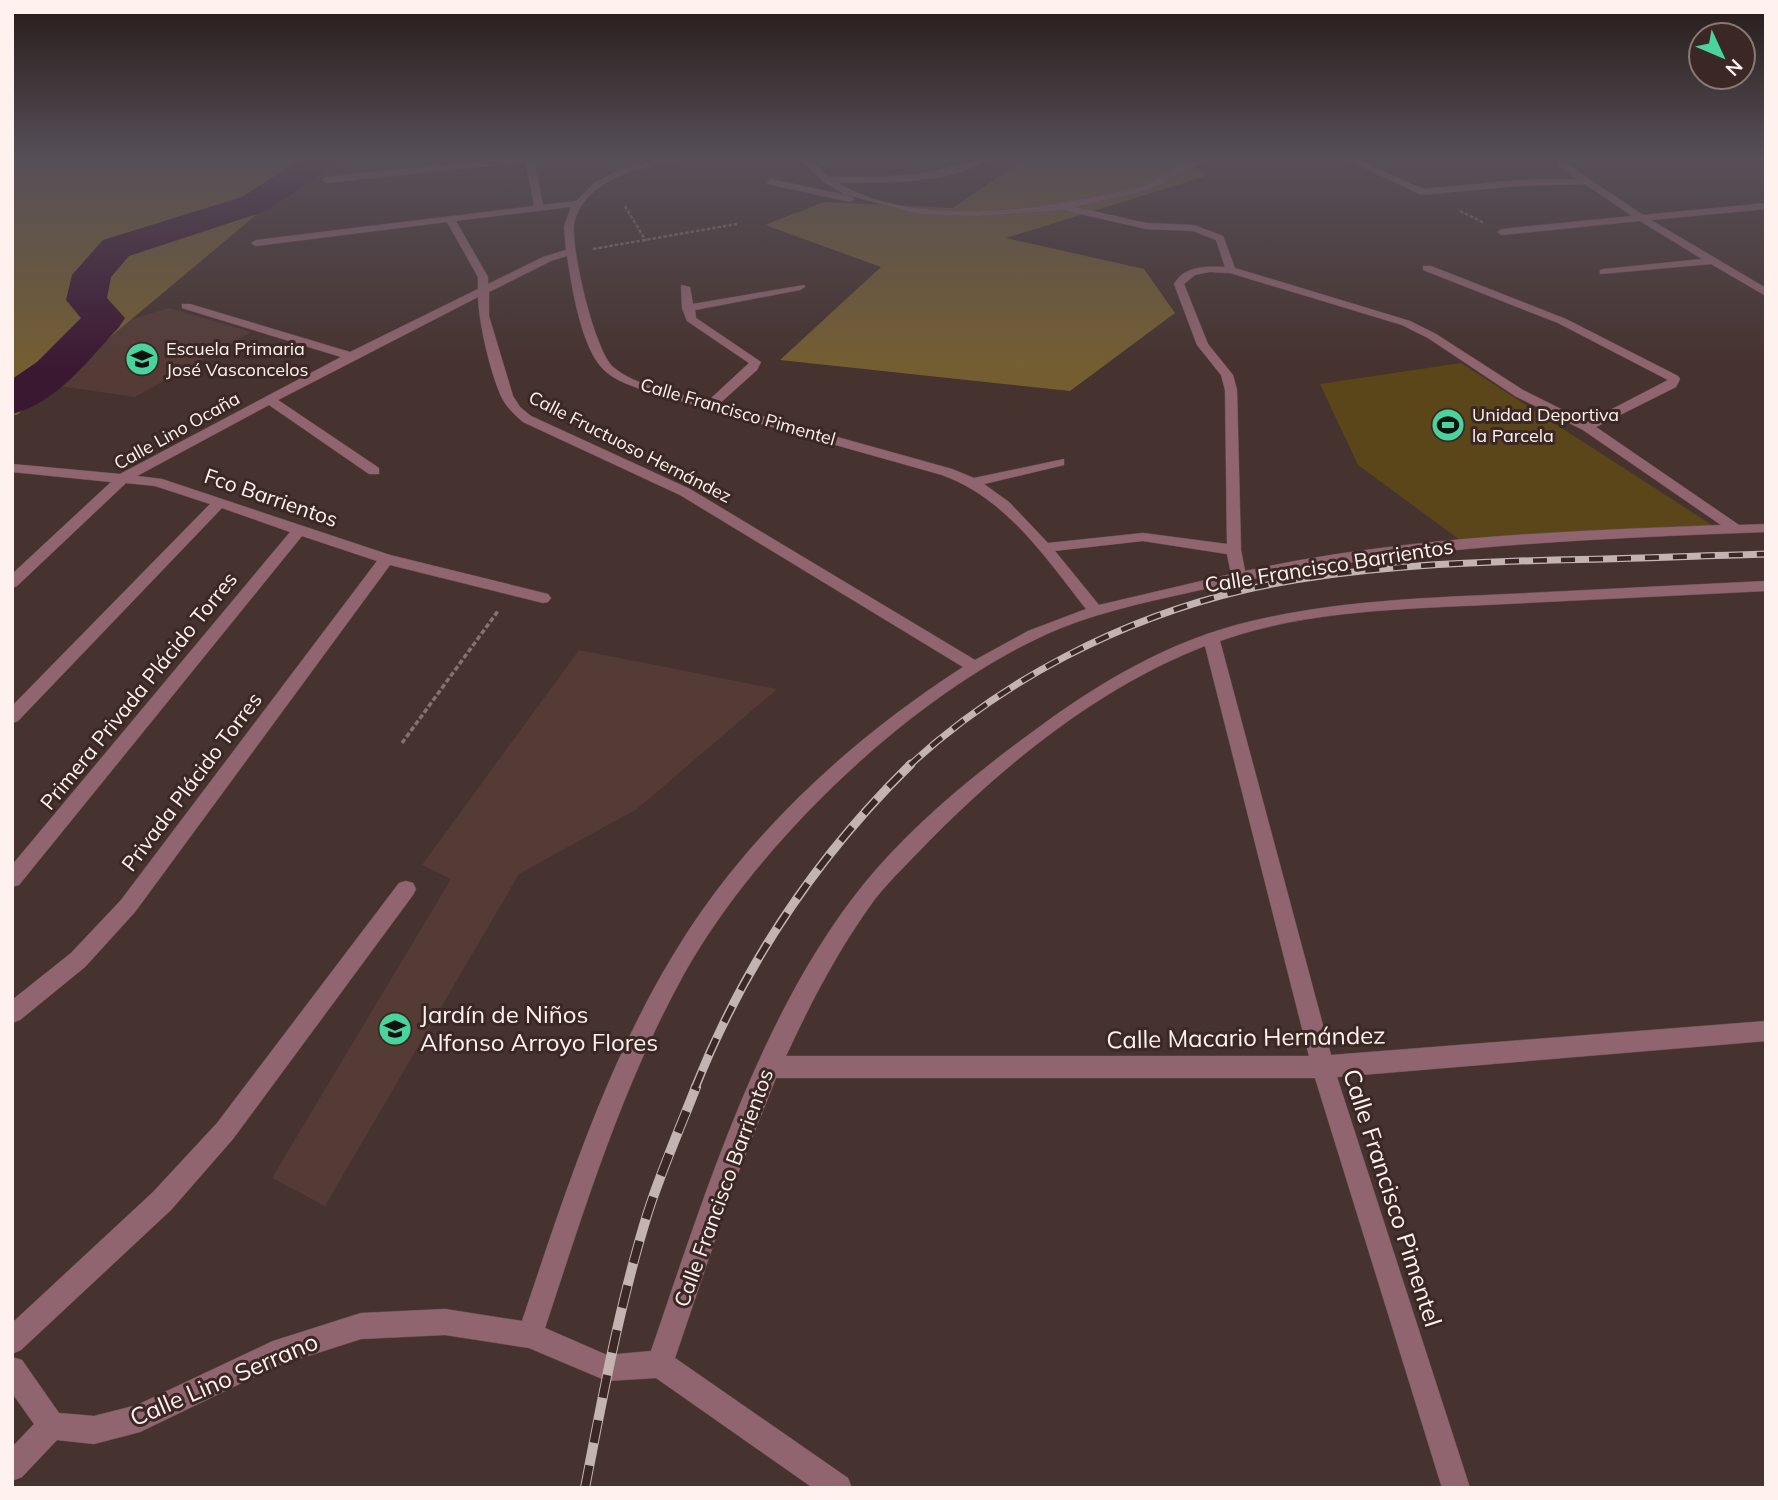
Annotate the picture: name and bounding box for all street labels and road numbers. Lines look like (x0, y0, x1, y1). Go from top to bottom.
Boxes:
street label: Calle Francisco Pimentel (638, 373, 838, 450)
street label: Calle Fructuoso Hernández (525, 385, 735, 508)
street label: Calle Lino Ocaña (110, 386, 244, 475)
street label: Fco Barrientos (201, 462, 342, 532)
street label: Calle Francisco Barrientos (1203, 532, 1455, 598)
street label: Primera Privada Plácido Torres (35, 567, 243, 815)
street label: Privada Plácido Torres (117, 688, 267, 876)
street label: Calle Macario Hernández (1106, 1020, 1386, 1054)
street label: Calle Francisco Barrientos (668, 1065, 778, 1310)
street label: Calle Francisco Pimentel (1337, 1065, 1449, 1330)
street label: Calle Lino Serrano (125, 1326, 322, 1432)

